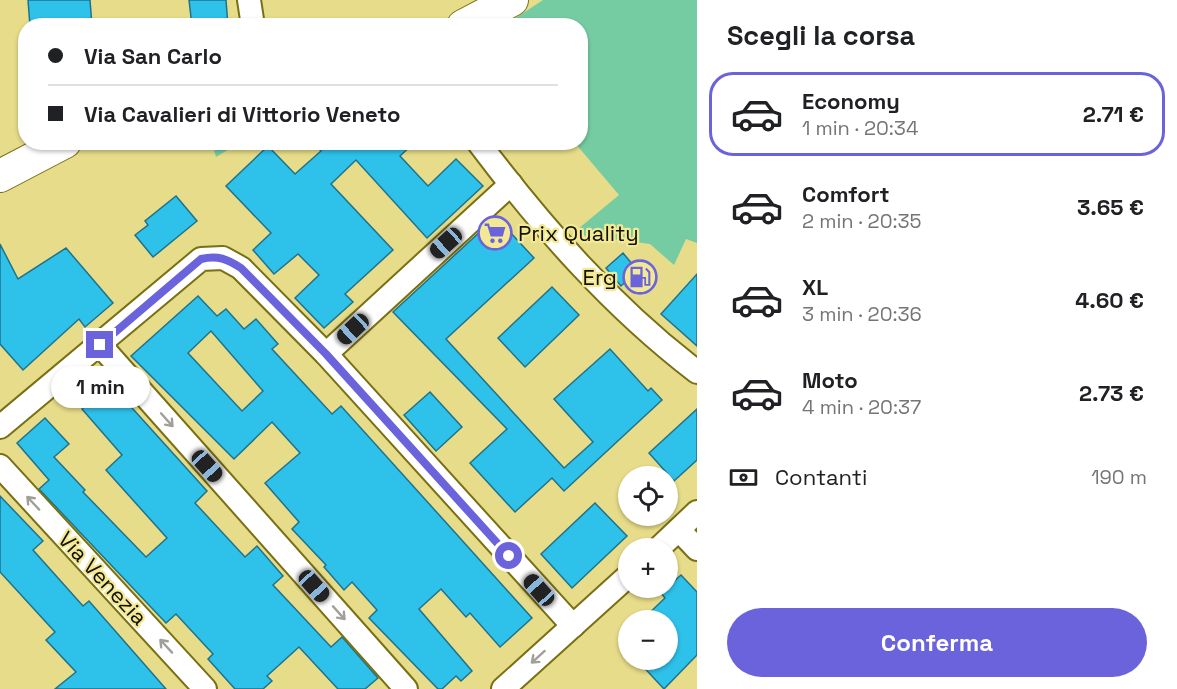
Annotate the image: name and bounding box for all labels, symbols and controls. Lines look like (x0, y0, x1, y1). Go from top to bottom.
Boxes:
text: Scegli la corsa (727, 18, 915, 53)
text: Via San Carlo (84, 42, 222, 70)
icon: car (730, 87, 784, 141)
text: Economy (802, 87, 900, 115)
text: Via Cavalieri di Vittorio Veneto (84, 100, 400, 128)
text: 2.71 € (1083, 100, 1144, 128)
text: 1 min · 20:34 (802, 115, 918, 141)
icon: car (730, 180, 784, 234)
text: Comfort (802, 180, 890, 208)
text: 3.65 € (1077, 193, 1144, 221)
text: 2 min · 20:35 (802, 208, 922, 234)
supermarket icon: Prix Quality (477, 215, 513, 251)
place label: Prix Quality (518, 219, 639, 247)
car (427, 224, 465, 262)
fuel station icon: Erg (622, 259, 658, 295)
place label: Erg (583, 263, 617, 291)
icon: car (730, 273, 784, 327)
text: XL (802, 273, 828, 301)
text: 4.60 € (1075, 286, 1144, 314)
text: 3 min · 20:36 (802, 301, 922, 327)
car (334, 310, 372, 348)
route end (86, 331, 113, 358)
callout: 1 min (51, 366, 150, 408)
icon: car (730, 366, 784, 420)
text: Moto (802, 366, 858, 394)
text: 1 min (76, 374, 125, 400)
text: 2.73 € (1079, 379, 1144, 407)
text: 4 min · 20:37 (802, 394, 921, 420)
one-way arrow (160, 412, 174, 427)
car (188, 447, 226, 485)
icon: cash (727, 461, 760, 494)
text: Contanti (775, 463, 867, 491)
text: 190 m (1091, 464, 1147, 490)
map controls (618, 466, 678, 670)
button: locate (618, 466, 678, 526)
one-way arrow (26, 495, 41, 510)
street label: Via Venezia (52, 525, 154, 631)
button: + (618, 538, 678, 598)
route start (495, 542, 522, 569)
car (295, 567, 333, 605)
car (520, 571, 558, 609)
one-way arrow (332, 605, 346, 620)
button: Conferma (727, 608, 1147, 677)
button: − (618, 610, 678, 670)
one-way arrow (159, 639, 173, 654)
one-way arrow (531, 650, 546, 664)

